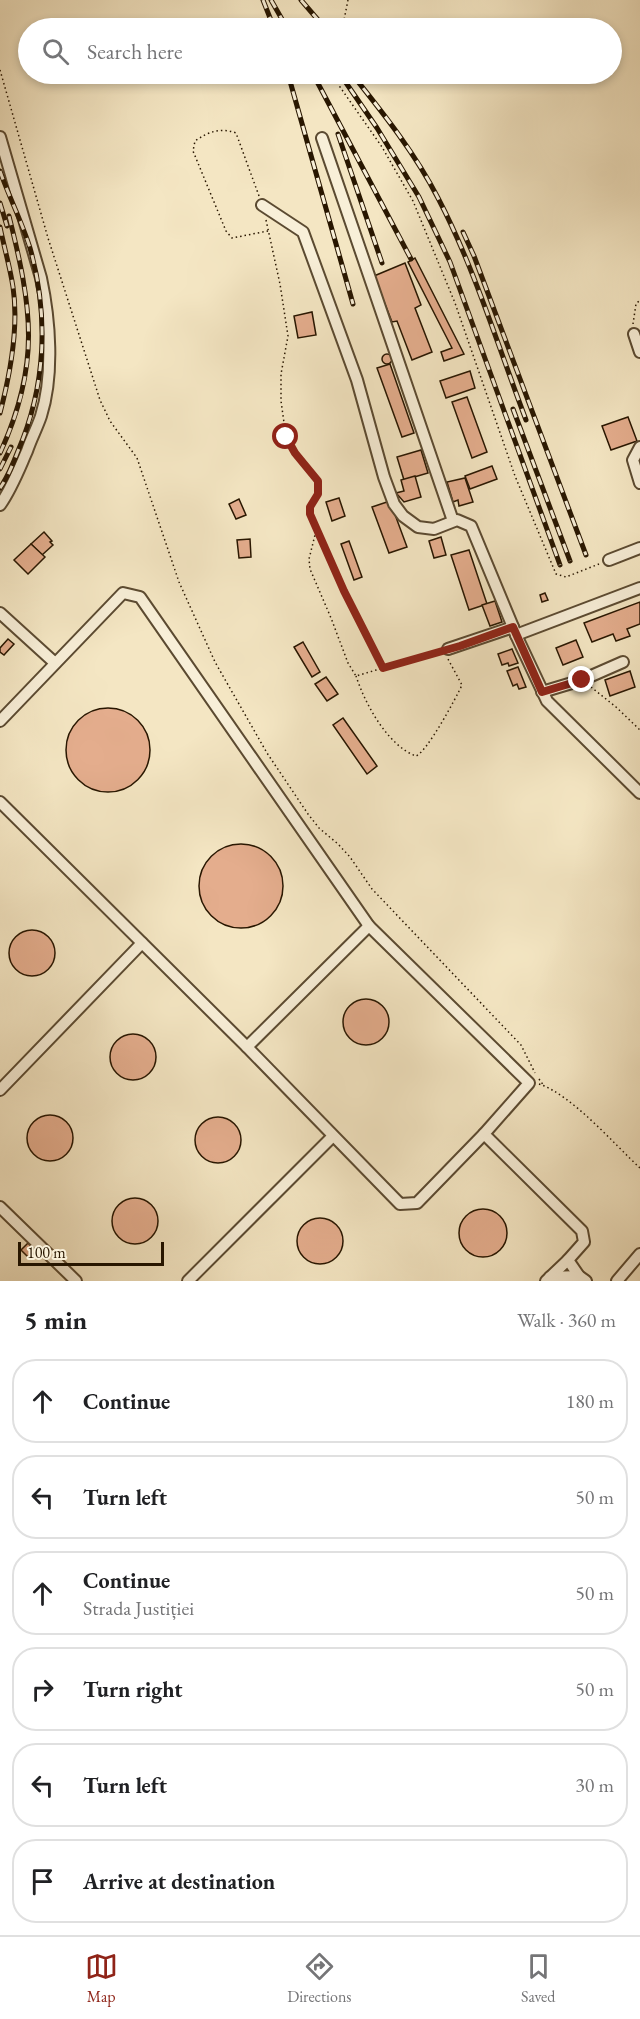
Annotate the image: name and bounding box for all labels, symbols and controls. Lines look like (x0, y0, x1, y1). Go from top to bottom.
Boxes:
search box (18, 18, 622, 84)
icon: search (39, 35, 72, 68)
text: Search here (87, 37, 182, 66)
route start (272, 423, 298, 449)
route end (568, 666, 594, 692)
scale bar (18, 1239, 164, 1266)
text: 100 m (27, 1242, 66, 1263)
text: 5 min (24, 1303, 87, 1337)
text: Walk · 360 m (517, 1307, 616, 1333)
icon: ahead (26, 1385, 59, 1418)
text: Continue (83, 1387, 170, 1416)
text: 180 m (566, 1388, 614, 1414)
icon: left (26, 1481, 59, 1514)
text: Turn left (83, 1483, 167, 1512)
text: 50 m (575, 1484, 614, 1510)
text: Continue (83, 1566, 170, 1595)
icon: ahead (26, 1577, 59, 1610)
text: 50 m (575, 1580, 614, 1606)
text: Strada Justiției (83, 1595, 194, 1621)
icon: right (26, 1673, 59, 1706)
text: Turn right (83, 1675, 182, 1704)
text: 50 m (575, 1676, 614, 1702)
icon: left (26, 1769, 59, 1802)
text: Turn left (83, 1771, 167, 1800)
text: 30 m (575, 1772, 614, 1798)
icon: arrive (26, 1865, 59, 1898)
text: Arrive at destination (83, 1867, 275, 1896)
tab: Map (85, 1950, 118, 2007)
tab: Directions (287, 1950, 352, 2007)
tab: Saved (521, 1950, 555, 2007)

